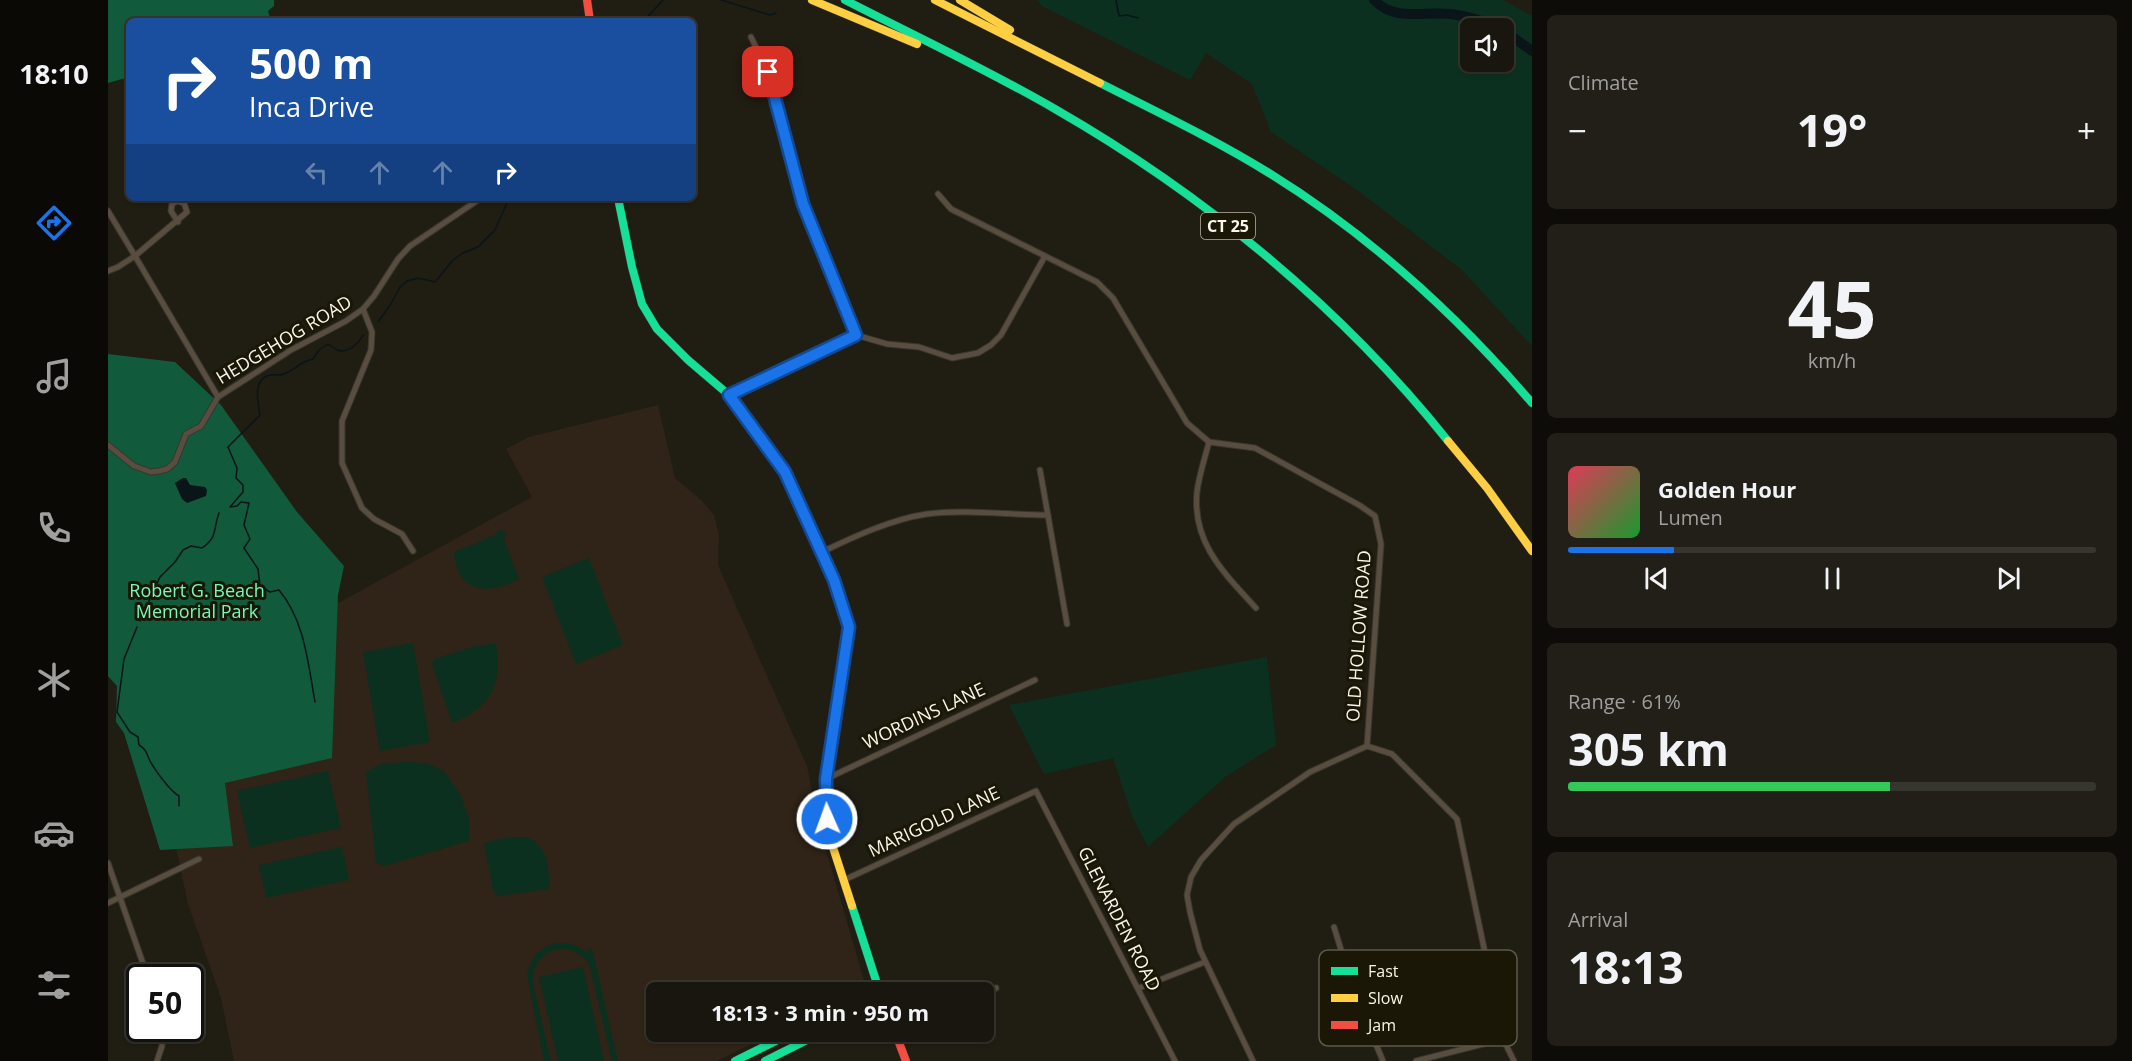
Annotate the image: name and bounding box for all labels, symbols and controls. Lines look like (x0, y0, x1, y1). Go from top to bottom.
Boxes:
map controls (1460, 18, 1514, 72)
button: sound (1460, 18, 1514, 72)
text: 500 m (249, 34, 373, 91)
icon: right (150, 42, 228, 120)
pin (742, 46, 793, 97)
text: 18:10 (19, 55, 89, 92)
icon: arrive (751, 55, 784, 88)
text: Climate (1568, 69, 1639, 96)
text: Inca Drive (249, 88, 374, 125)
text: 19° (1797, 99, 1867, 160)
text: − (1568, 108, 1587, 153)
text: + (2077, 108, 2096, 153)
icon: left (300, 156, 333, 189)
icon: ahead (363, 156, 396, 189)
icon: ahead (426, 156, 459, 189)
icon: right (489, 156, 522, 189)
icon: directions (33, 202, 75, 244)
road number: CT 25 (1201, 213, 1255, 239)
text: 45 (1787, 255, 1877, 361)
street label: HEDGEHOG ROAD (211, 289, 356, 389)
text: km/h (1808, 347, 1856, 374)
icon: music (33, 355, 75, 397)
text: Golden Hour (1658, 474, 1796, 504)
text: Lumen (1658, 504, 1723, 531)
icon: phone (33, 507, 75, 549)
street label: OLD HOLLOW ROAD (1340, 549, 1376, 723)
icon: previous (1640, 562, 1673, 595)
icon: pause (1816, 562, 1849, 595)
icon: next (1992, 562, 2025, 595)
park label: Robert G. Beach Memorial Park (129, 578, 265, 623)
icon: climate (33, 659, 75, 701)
street label: WORDINS LANE (859, 676, 989, 754)
text: Range · 61% (1568, 688, 1681, 715)
text: 305 km (1568, 718, 1729, 779)
street label: MARIGOLD LANE (864, 780, 1003, 862)
position arrow (795, 787, 859, 851)
icon: car (33, 812, 75, 854)
street label: GLENARDEN ROAD (1073, 842, 1167, 995)
text: Arrival (1568, 906, 1628, 933)
text: 18:13 (1568, 936, 1684, 997)
legend (1319, 950, 1517, 1046)
text: Fast (1368, 960, 1399, 982)
icon: filters (33, 964, 75, 1006)
speed limit sign: 50 (126, 964, 204, 1042)
text: Slow (1368, 987, 1403, 1009)
text: 18:13 · 3 min · 950 m (711, 997, 929, 1027)
text: Jam (1366, 1014, 1396, 1036)

